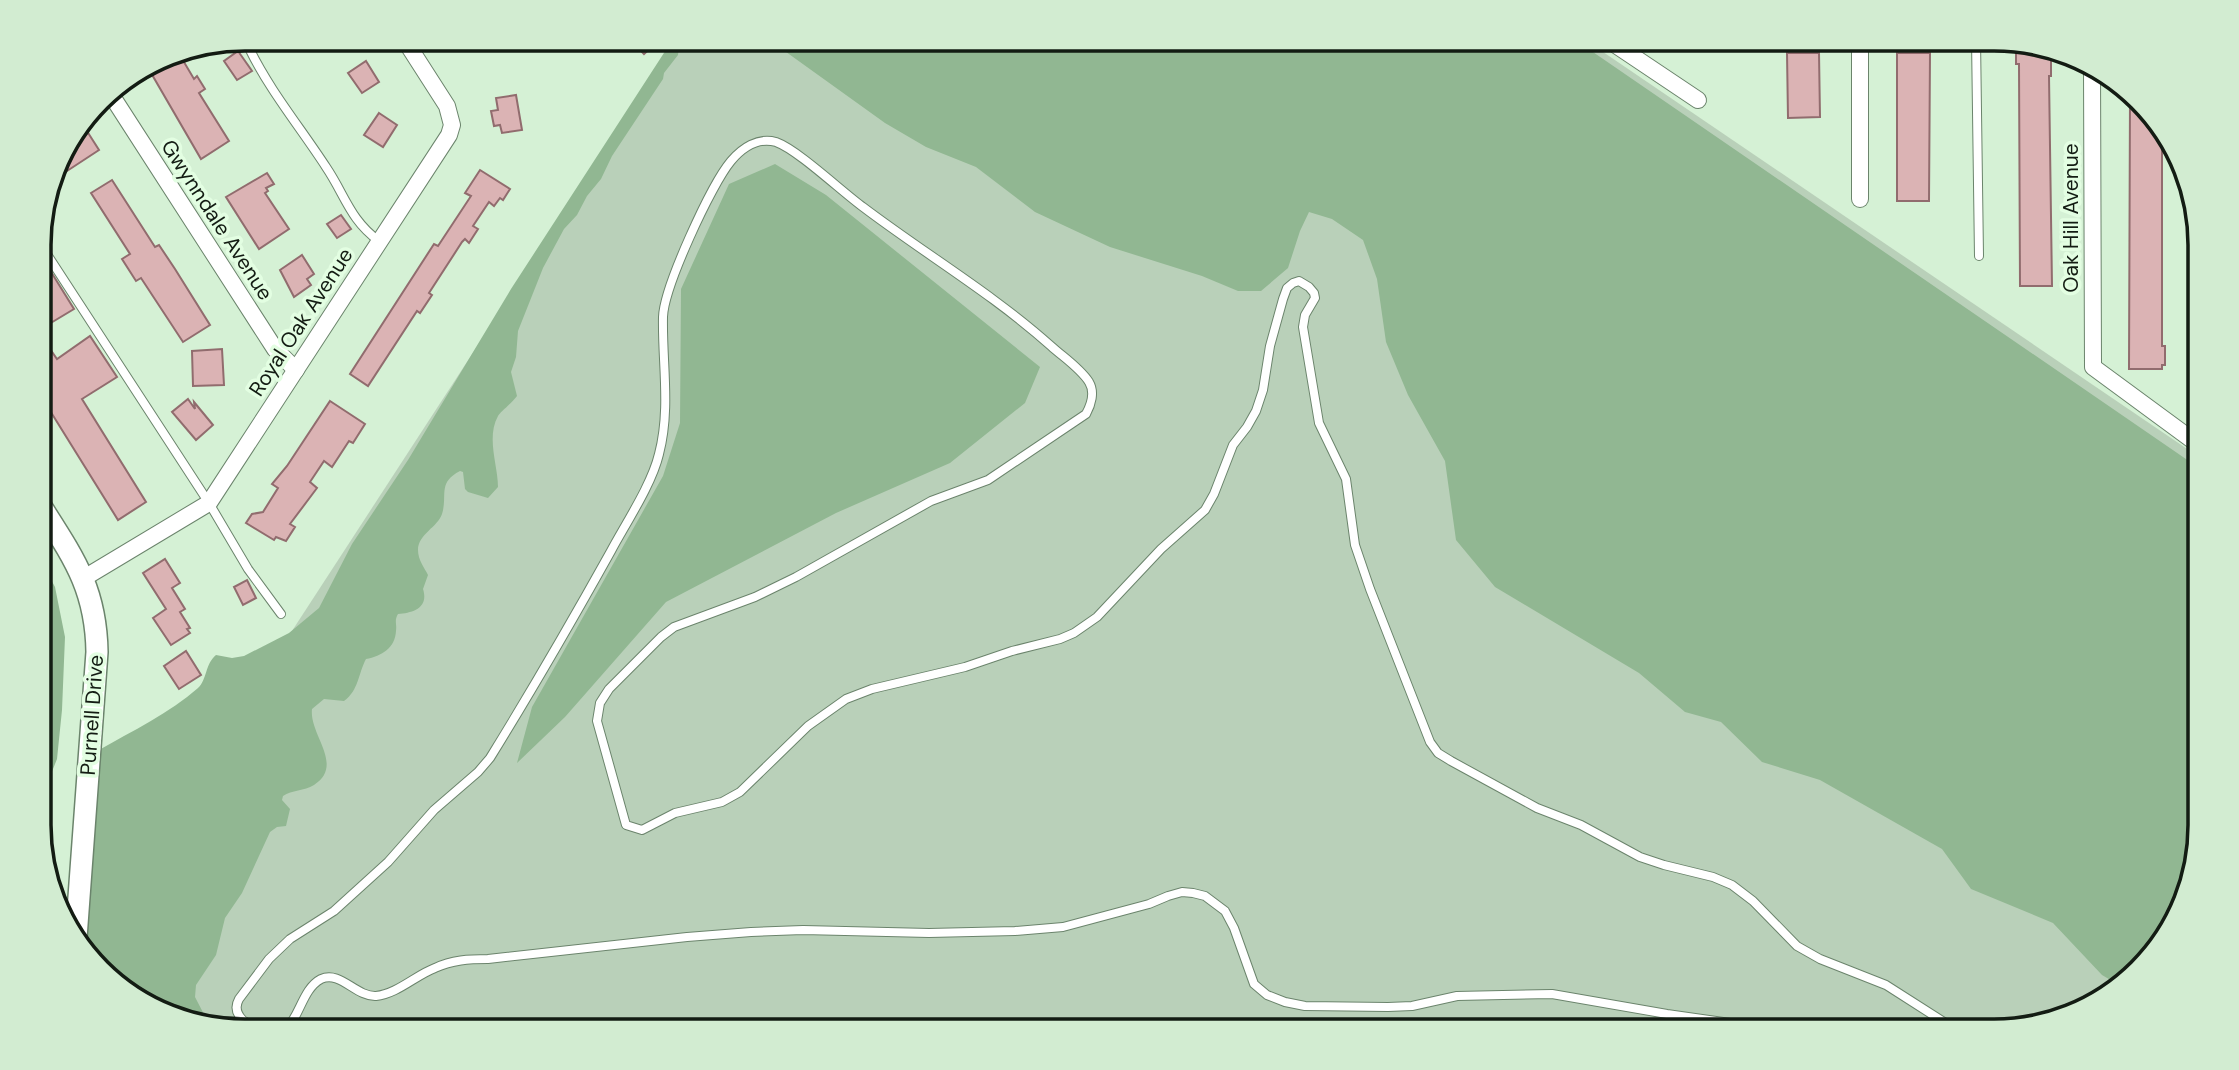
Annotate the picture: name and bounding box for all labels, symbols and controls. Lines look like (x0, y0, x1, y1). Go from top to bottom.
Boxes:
street label: Gwynndale Avenue (155, 134, 279, 306)
street label: Oak Hill Avenue (2057, 143, 2085, 293)
street label: Royal Oak Avenue (243, 242, 359, 401)
street label: Purnell Drive (74, 654, 110, 776)

